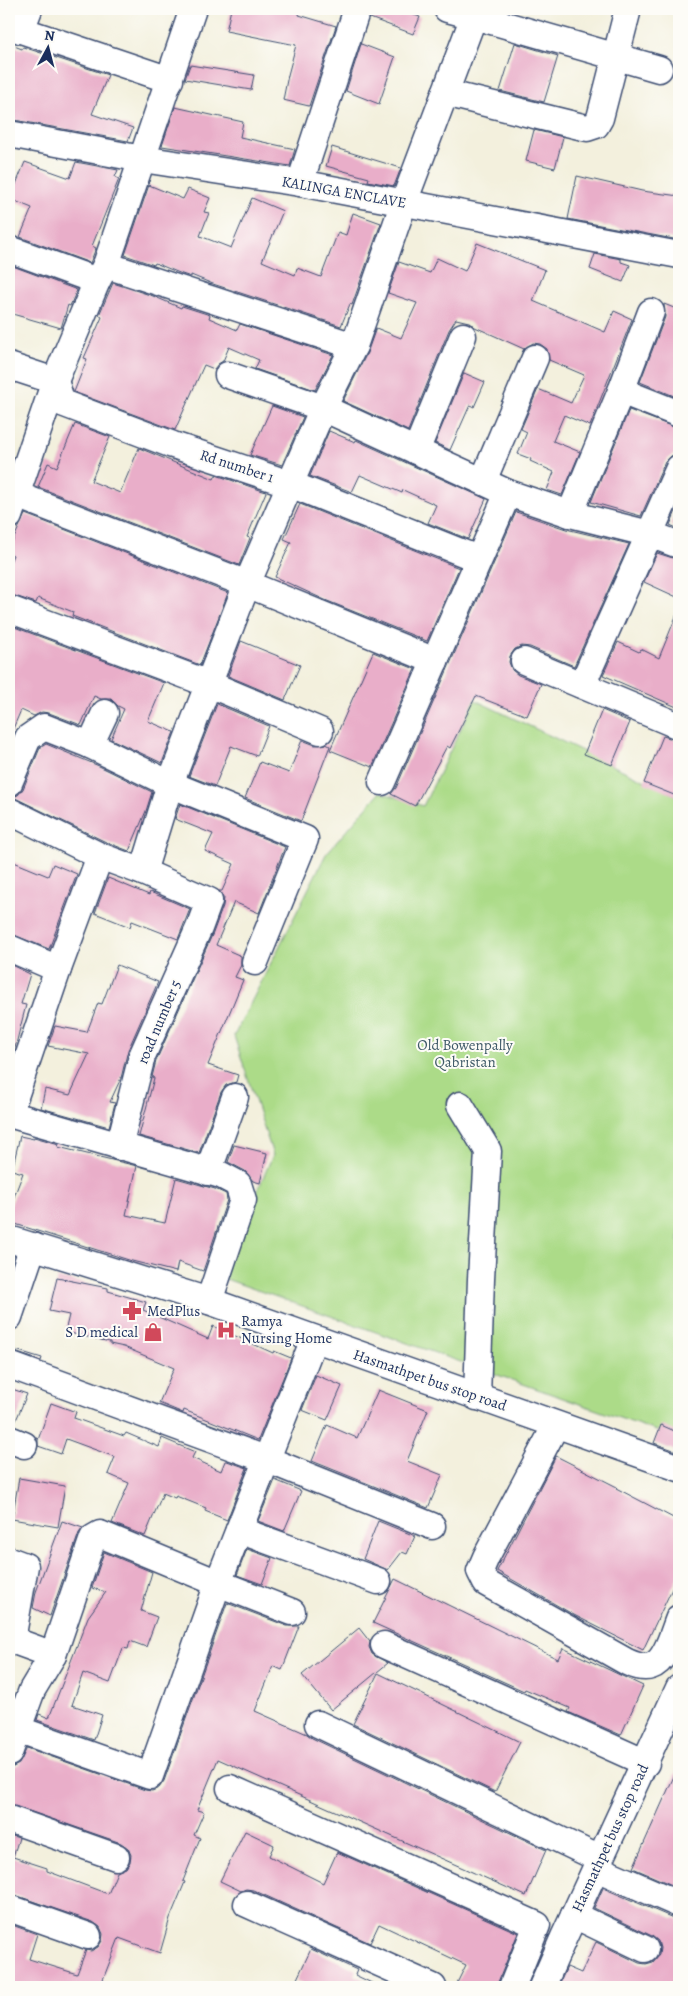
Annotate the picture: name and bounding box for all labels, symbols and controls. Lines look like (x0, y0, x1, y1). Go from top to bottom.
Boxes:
north arrow (22, 22, 72, 72)
text: N (43, 26, 56, 46)
street label: KALINGA ENCLAVE (280, 171, 408, 213)
street label: Rd number 1 (197, 445, 277, 487)
street label: road number 5 (132, 977, 186, 1067)
park label: Old Bowenpally Qabristan (417, 1035, 513, 1072)
pharmacy icon: MedPlus (121, 1300, 143, 1322)
place label: MedPlus (147, 1301, 200, 1321)
place label: Ramya Nursing Home (241, 1311, 333, 1348)
hospital icon: Ramya Nursing Home (215, 1319, 237, 1341)
shop icon: S D medical (142, 1321, 164, 1343)
place label: S D medical (65, 1322, 138, 1342)
street label: Hasmathpet bus stop road (351, 1344, 510, 1416)
street label: Hasmathpet bus stop road (567, 1760, 654, 1915)

